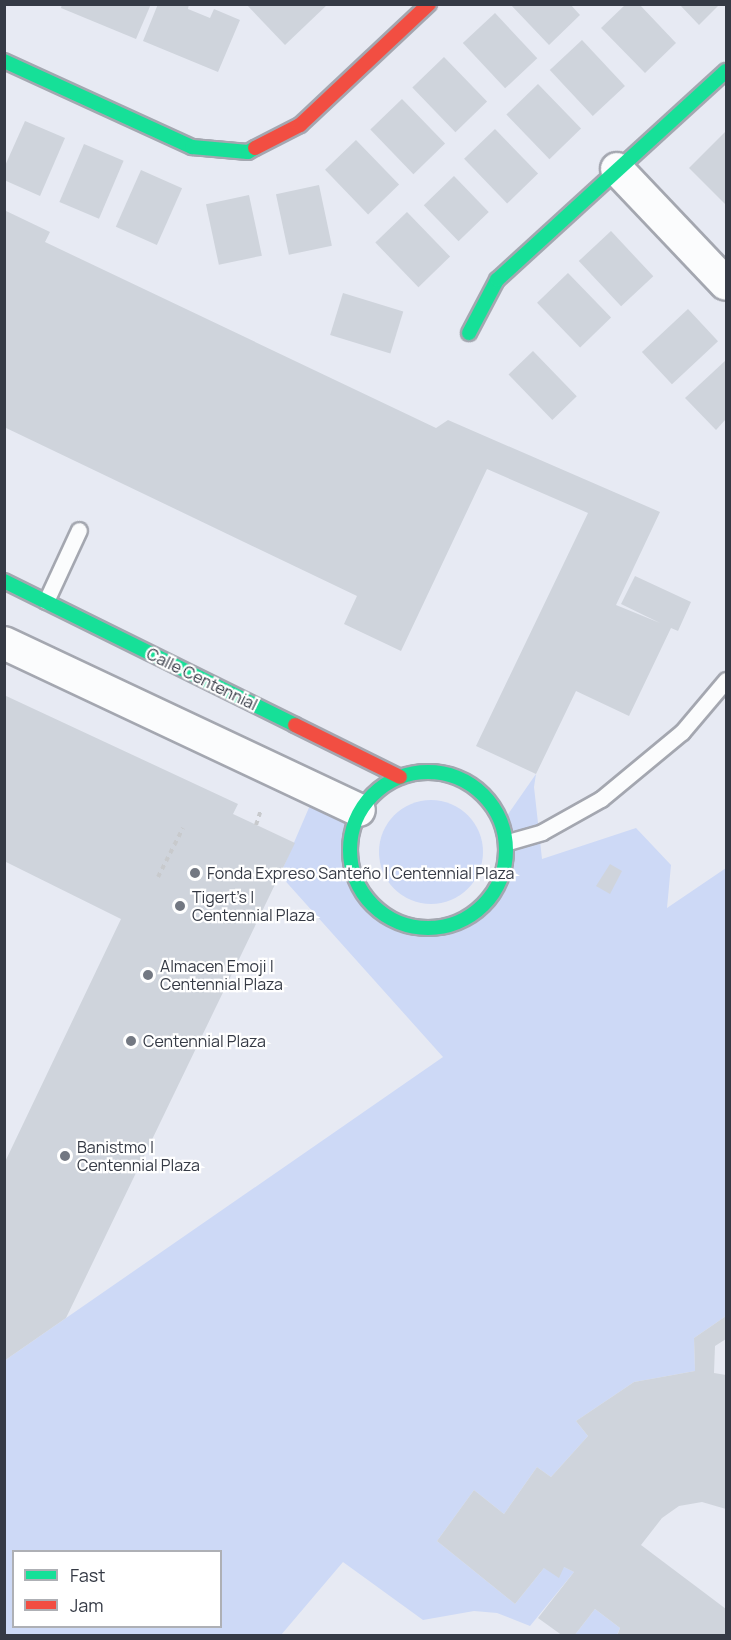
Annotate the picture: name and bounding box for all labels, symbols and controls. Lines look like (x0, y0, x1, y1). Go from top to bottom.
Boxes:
street label: Calle Centennial (143, 644, 261, 714)
place label: Fonda Expreso Santeño | Centennial Plaza (207, 863, 514, 883)
marker: Fonda Expreso Santeño | Centennial Plaza (188, 866, 202, 880)
place label: Tigert's | Centennial Plaza (192, 887, 315, 925)
marker: Tigert's | Centennial Plaza (173, 899, 187, 913)
place label: Almacen Emoji | Centennial Plaza (160, 956, 283, 994)
marker: Almacen Emoji | Centennial Plaza (141, 968, 155, 982)
place label: Centennial Plaza (143, 1031, 266, 1051)
marker: Centennial Plaza (124, 1034, 138, 1048)
place label: Banistmo | Centennial Plaza (77, 1137, 200, 1175)
marker: Banistmo | Centennial Plaza (58, 1149, 72, 1163)
legend (12, 1550, 222, 1628)
text: Fast (70, 1563, 105, 1587)
text: Jam (70, 1593, 104, 1617)

